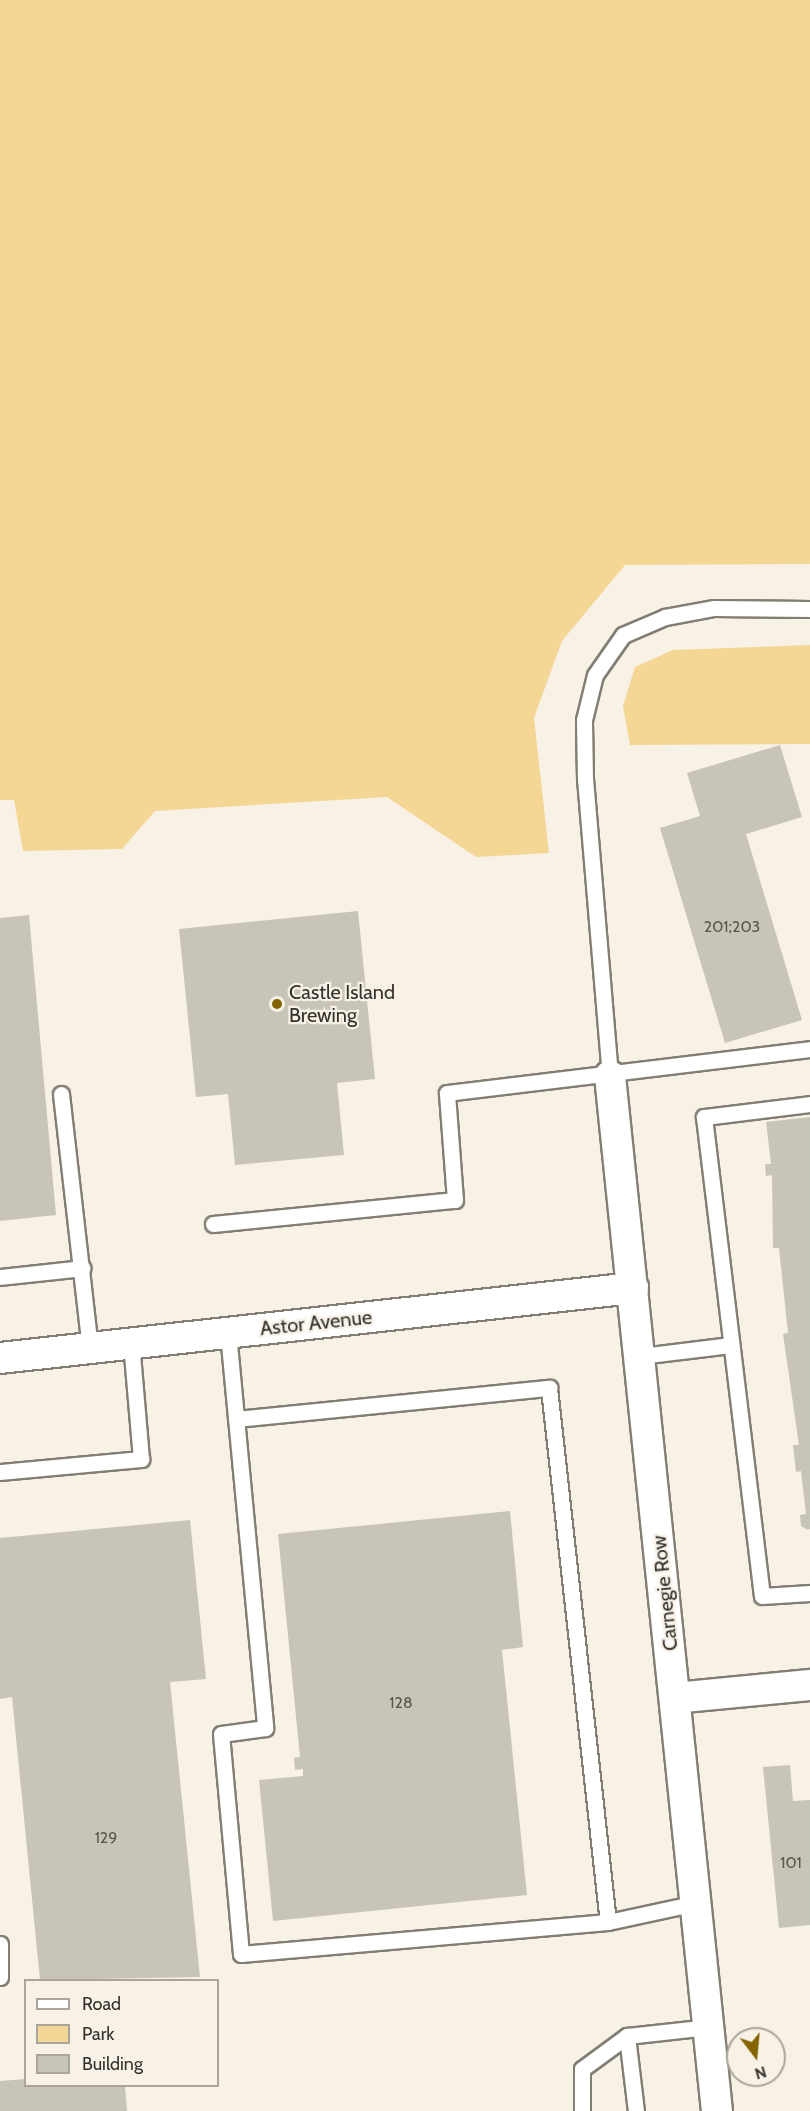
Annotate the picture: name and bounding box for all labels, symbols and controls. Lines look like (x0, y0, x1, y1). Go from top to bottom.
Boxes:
house number: 201;203 (704, 917, 760, 937)
place label: Castle Island Brewing (289, 981, 395, 1028)
marker: Castle Island Brewing (270, 997, 284, 1011)
street label: Astor Avenue (259, 1305, 373, 1341)
street label: Carnegie Row (647, 1534, 683, 1652)
house number: 128 (389, 1693, 413, 1713)
house number: 129 (95, 1828, 117, 1848)
house number: 101 (780, 1853, 802, 1873)
legend (24, 1979, 219, 2087)
text: Road (82, 1993, 121, 2015)
text: Park (82, 2023, 114, 2045)
north arrow (726, 2027, 786, 2087)
text: Building (82, 2053, 143, 2075)
text: N (752, 2062, 769, 2084)

